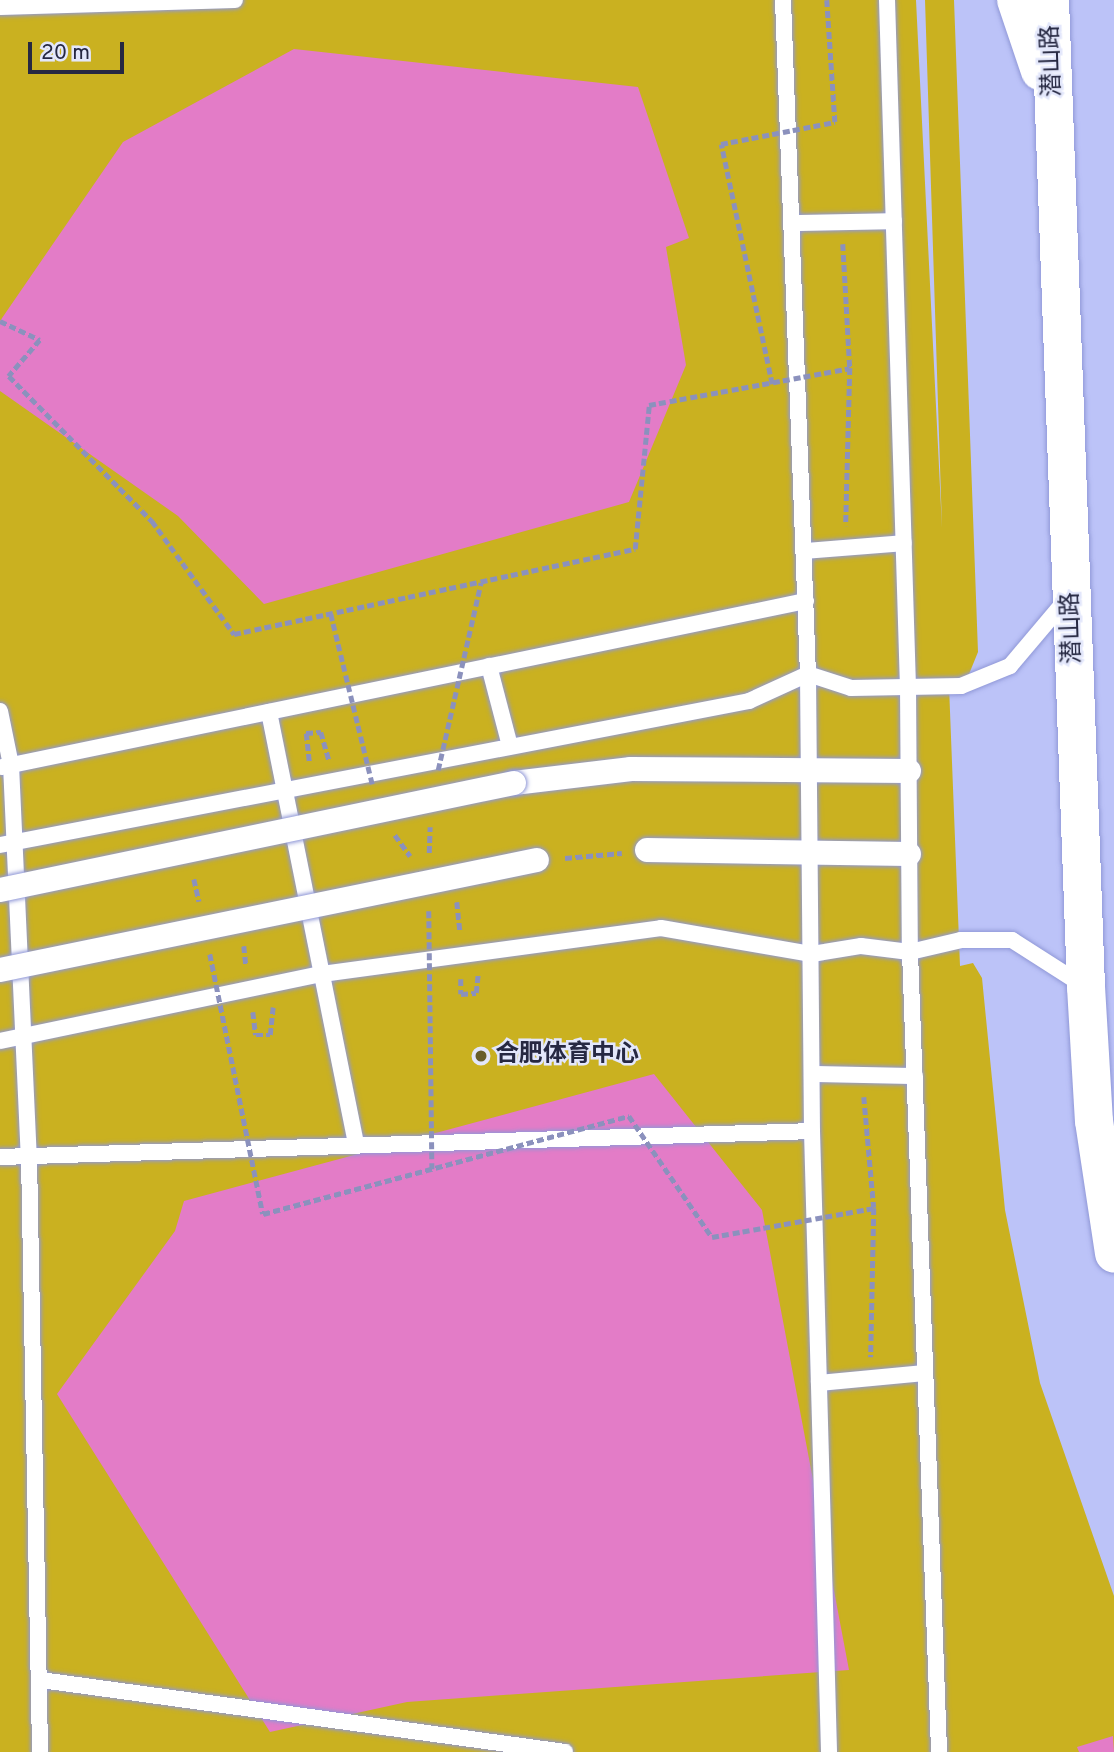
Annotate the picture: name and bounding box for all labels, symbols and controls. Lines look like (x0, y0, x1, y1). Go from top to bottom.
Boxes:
street label: 潜山路 (1037, 25, 1069, 97)
scale bar (32, 28, 128, 72)
text: 20 m (41, 40, 90, 67)
street label: 潜山路 (1057, 592, 1089, 664)
place label: 合肥体育中心 (495, 1042, 639, 1070)
marker: 合肥体育中心 (473, 1048, 489, 1064)

